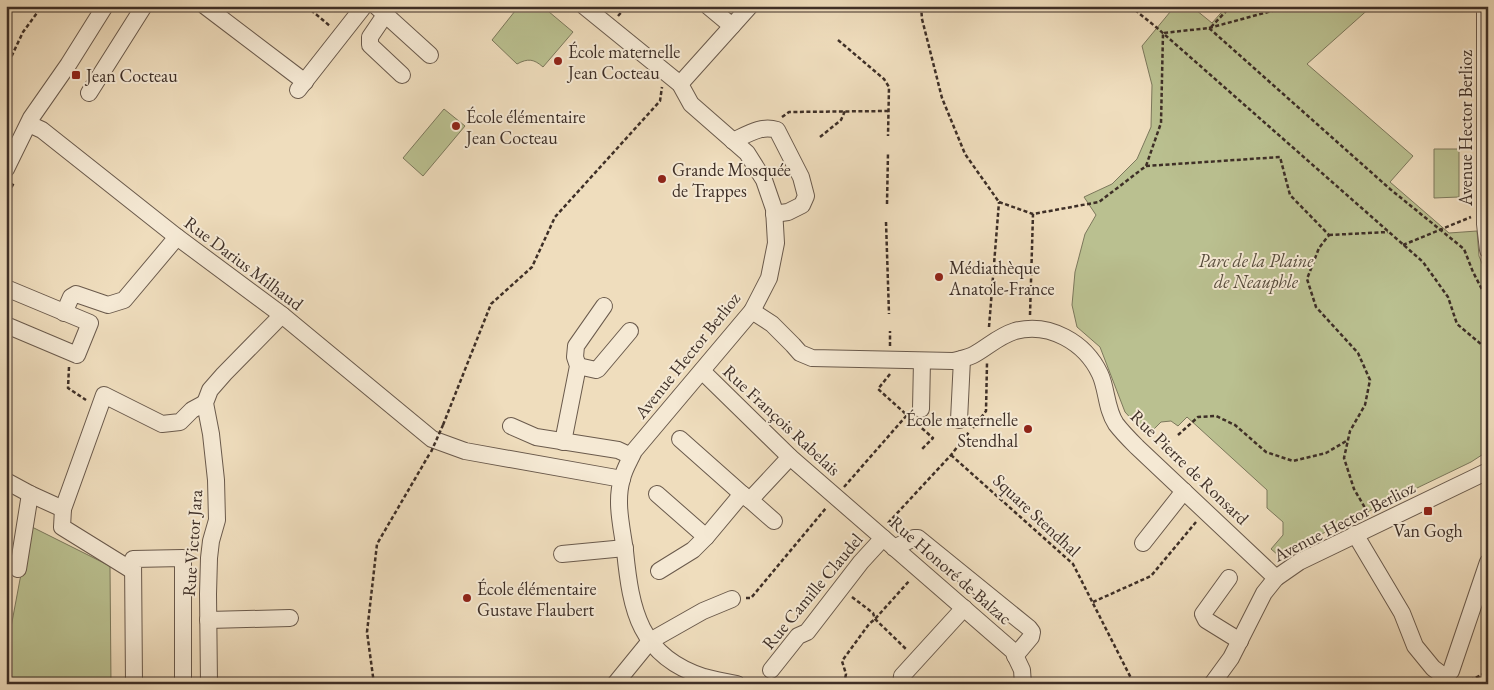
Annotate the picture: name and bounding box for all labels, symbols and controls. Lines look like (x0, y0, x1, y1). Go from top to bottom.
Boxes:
place label: École maternelle Jean Cocteau (566, 40, 680, 84)
street label: Avenue Hector Berlioz (1454, 50, 1477, 207)
marker: École maternelle Jean Cocteau (552, 55, 564, 67)
place label: Jean Cocteau (84, 64, 178, 87)
marker: Jean Cocteau (70, 69, 82, 81)
place label: École élémentaire Jean Cocteau (464, 105, 585, 149)
marker: École élémentaire Jean Cocteau (450, 120, 462, 132)
place label: Grande Mosquée de Trappes (672, 158, 791, 202)
marker: Grande Mosquée de Trappes (656, 173, 668, 185)
street label: Rue Darius Milhaud (180, 211, 309, 316)
park label: Parc de la Plaine de Neauphle (1199, 249, 1314, 294)
place label: Médiathèque Anatole-France (948, 256, 1055, 300)
marker: Médiathèque Anatole-France (933, 271, 945, 283)
street label: Avenue Hector Berlioz (628, 287, 745, 424)
street label: Rue François Rabelais (718, 360, 846, 481)
street label: Rue Pierre de Ronsard (1126, 405, 1255, 530)
place label: École maternelle Stendhal (906, 408, 1018, 452)
marker: École maternelle Stendhal (1022, 423, 1034, 435)
street label: Square Stendhal (988, 469, 1086, 561)
street label: Avenue Hector Berlioz (1268, 475, 1419, 567)
street label: Rue Victor Jara (177, 488, 207, 597)
marker: Van Gogh (1422, 505, 1434, 517)
street label: Rue Honoré de Balzac (885, 511, 1017, 629)
place label: Van Gogh (1393, 519, 1463, 542)
street label: Rue Camille Claudel (757, 528, 867, 654)
place label: École élémentaire Gustave Flaubert (477, 577, 596, 621)
marker: École élémentaire Gustave Flaubert (461, 592, 473, 604)

